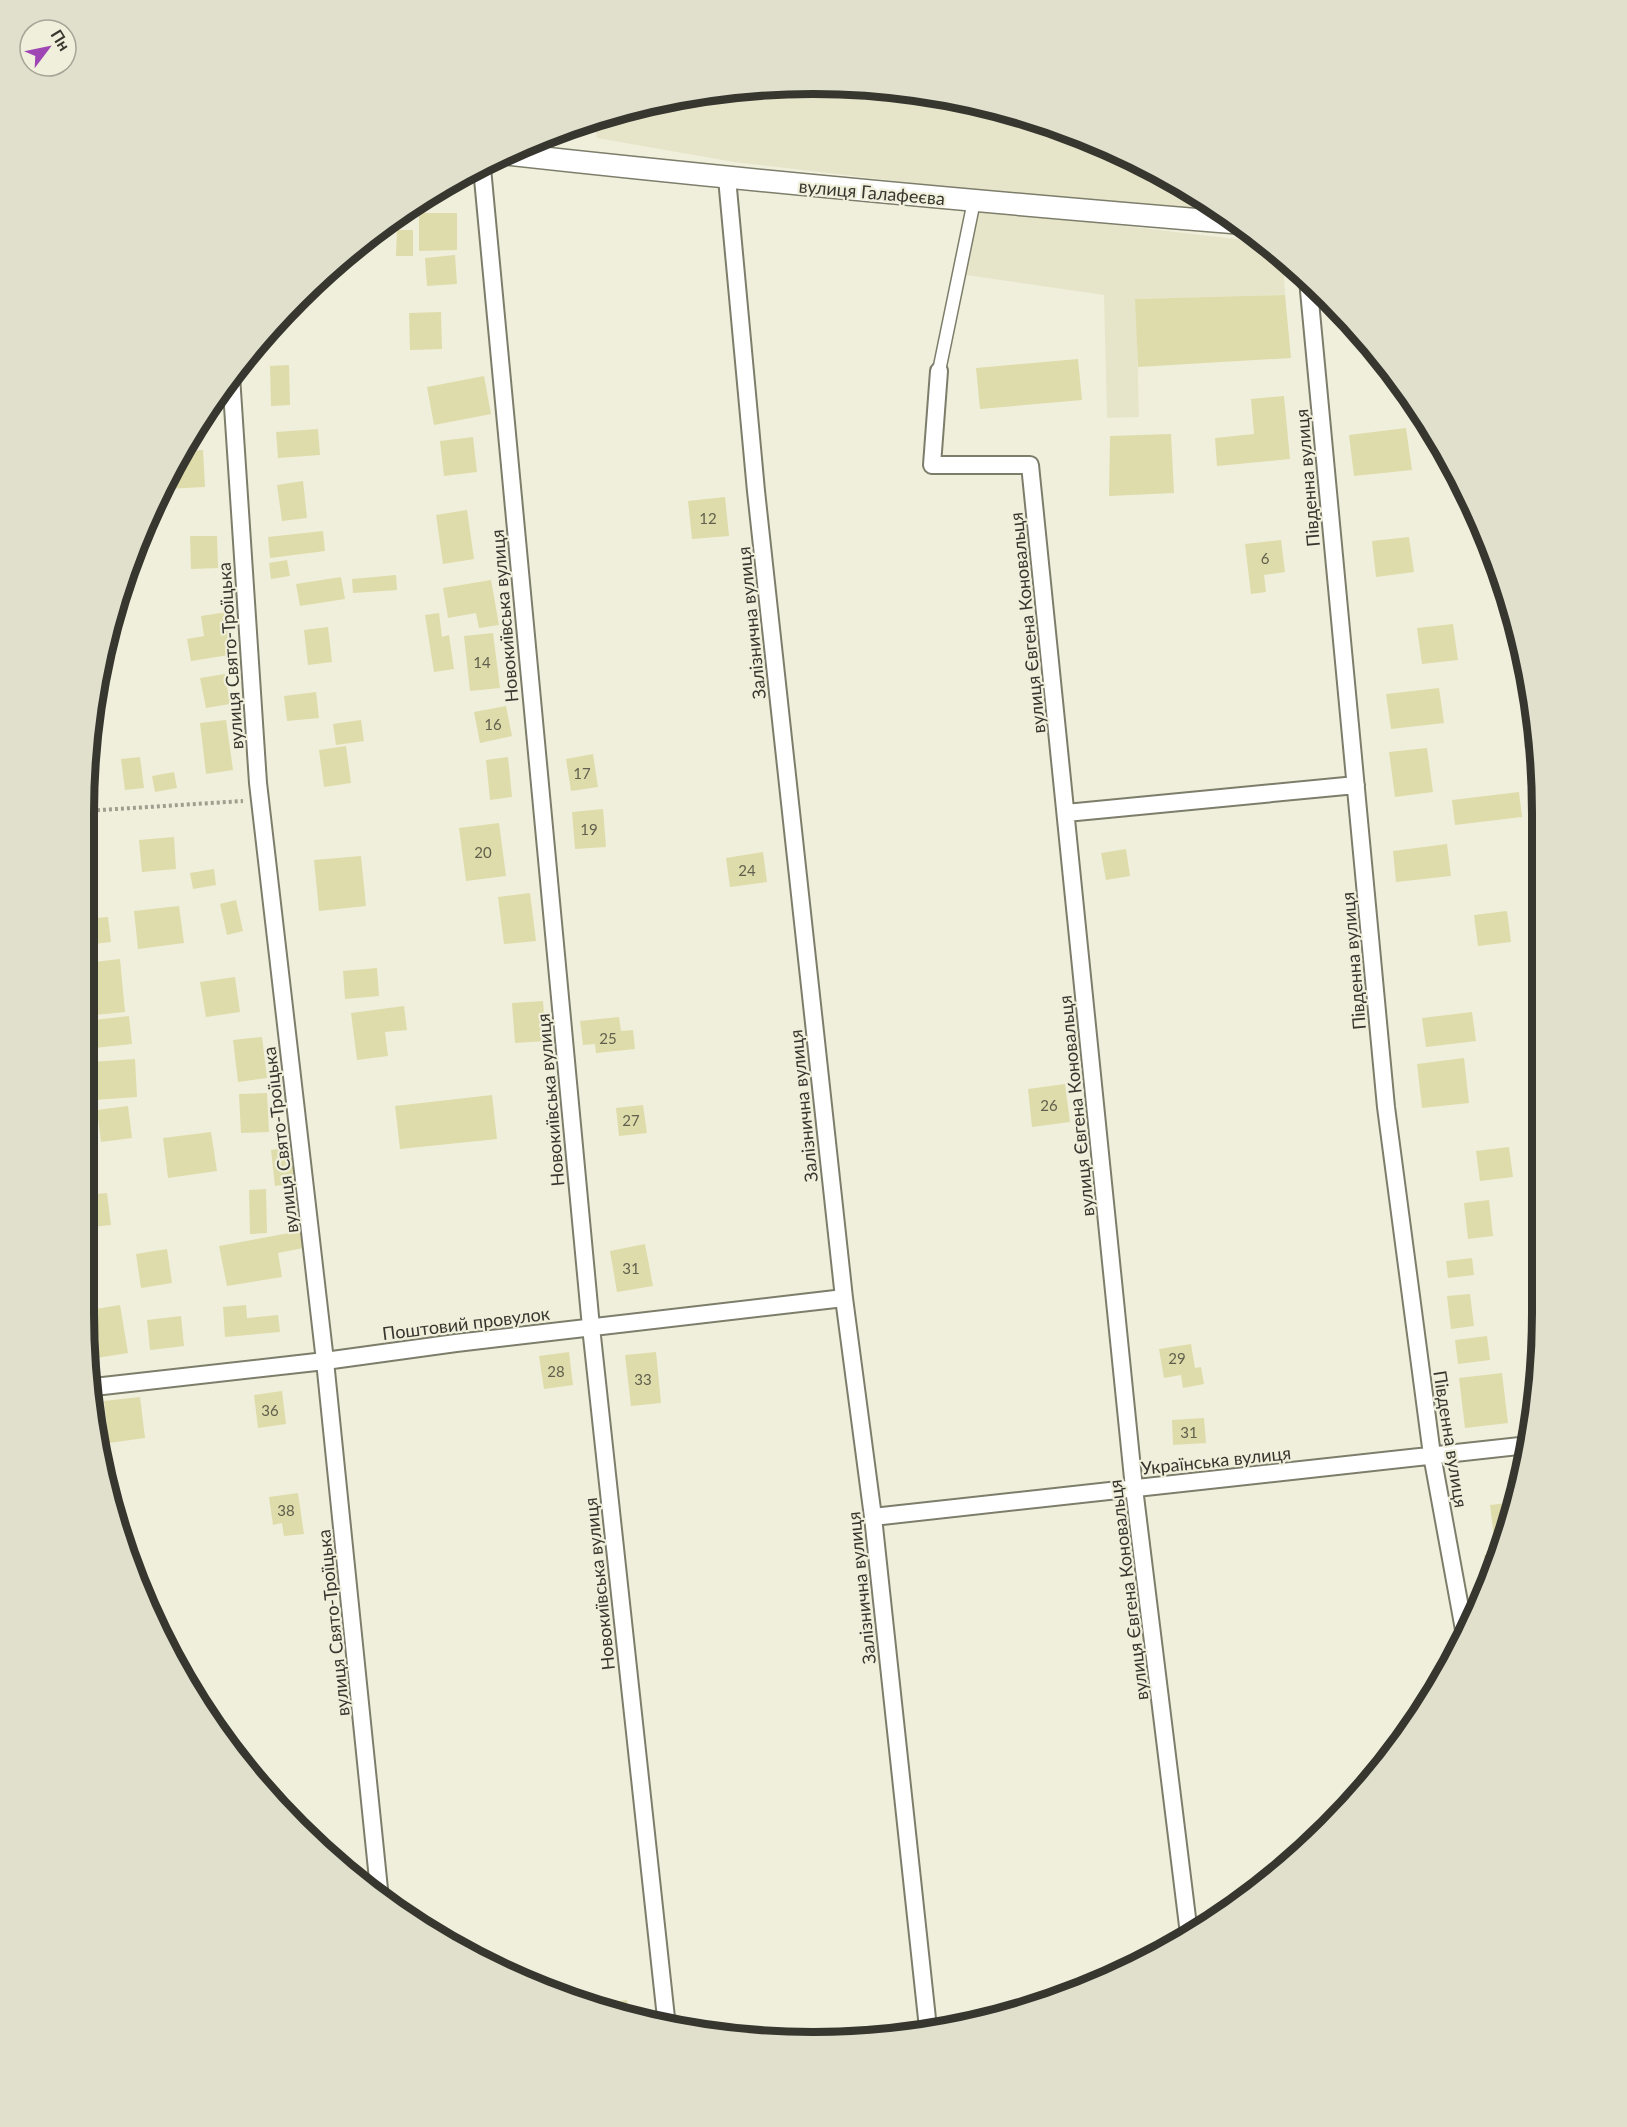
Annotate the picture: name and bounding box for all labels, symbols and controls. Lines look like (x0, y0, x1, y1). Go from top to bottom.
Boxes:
north arrow (18, 18, 78, 78)
text: Пн (48, 26, 75, 54)
street label: вулиця Галафеєва (798, 175, 946, 209)
street label: Південна вулиця (1290, 408, 1324, 548)
house number: 12 (699, 509, 717, 527)
street label: вулиця Євгена Коновальця (1004, 511, 1050, 735)
street label: Новокиївська вулиця (485, 529, 523, 703)
street label: Залізнична вулиця (732, 546, 770, 700)
house number: 6 (1261, 549, 1270, 567)
street label: вулиця Свято-Троїцька (212, 562, 248, 750)
house number: 14 (473, 653, 491, 671)
house number: 16 (484, 715, 502, 733)
house number: 17 (573, 764, 591, 782)
house number: 19 (580, 820, 598, 838)
house number: 20 (474, 843, 492, 861)
house number: 24 (738, 861, 756, 879)
street label: Південна вулиця (1336, 891, 1370, 1031)
street label: вулиця Євгена Коновальця (1053, 994, 1099, 1218)
street label: Новокиївська вулиця (531, 1013, 569, 1187)
house number: 25 (599, 1029, 617, 1047)
street label: Залізнична вулиця (784, 1029, 822, 1183)
street label: вулиця Свято-Троїцька (258, 1046, 302, 1234)
house number: 26 (1040, 1096, 1058, 1114)
house number: 27 (622, 1111, 640, 1129)
house number: 31 (622, 1259, 640, 1277)
street label: Поштовий провулок (381, 1302, 552, 1344)
house number: 29 (1168, 1349, 1186, 1367)
house number: 28 (547, 1362, 565, 1380)
street label: Південна вулиця (1429, 1369, 1473, 1509)
house number: 33 (634, 1370, 652, 1388)
house number: 36 (261, 1401, 279, 1419)
house number: 31 (1180, 1423, 1198, 1441)
street label: Українська вулиця (1140, 1441, 1292, 1479)
street label: вулиця Євгена Коновальця (1104, 1478, 1152, 1702)
street label: Новокиївська вулиця (579, 1497, 619, 1671)
house number: 38 (277, 1501, 295, 1519)
street label: Залізнична вулиця (842, 1511, 880, 1665)
street label: вулиця Свято-Троїцька (312, 1529, 354, 1717)

